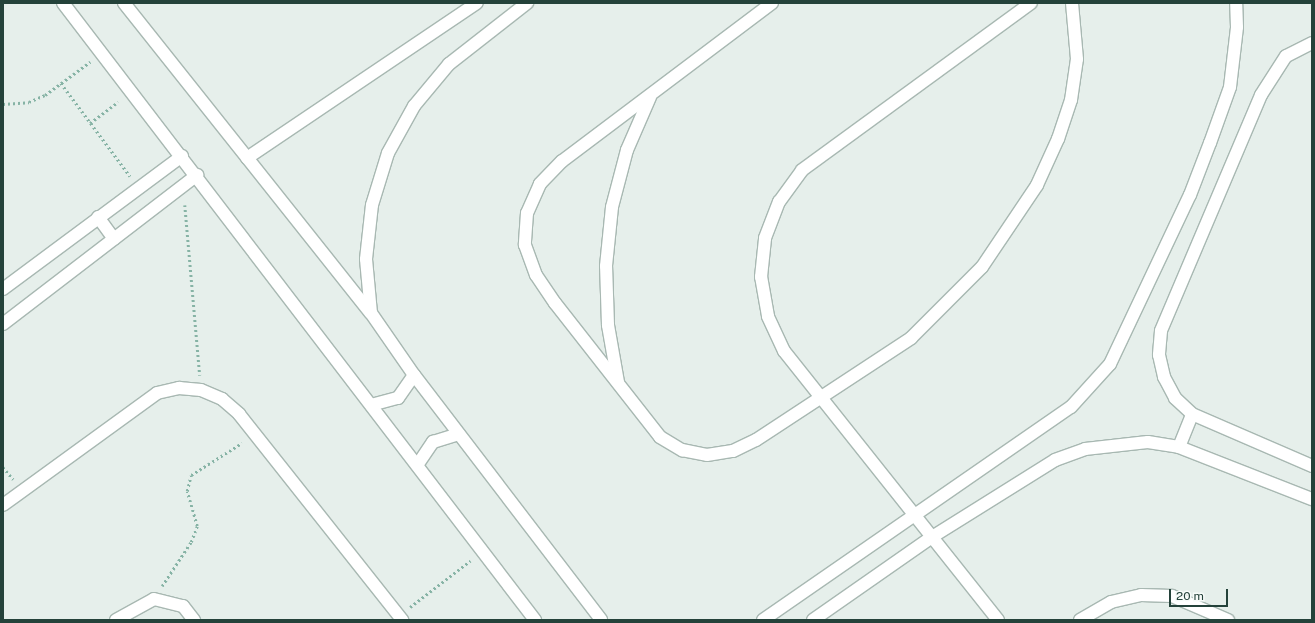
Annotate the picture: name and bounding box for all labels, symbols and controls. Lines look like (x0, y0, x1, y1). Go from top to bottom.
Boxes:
scale bar (1171, 581, 1230, 607)
text: 20 m (1176, 589, 1204, 603)

